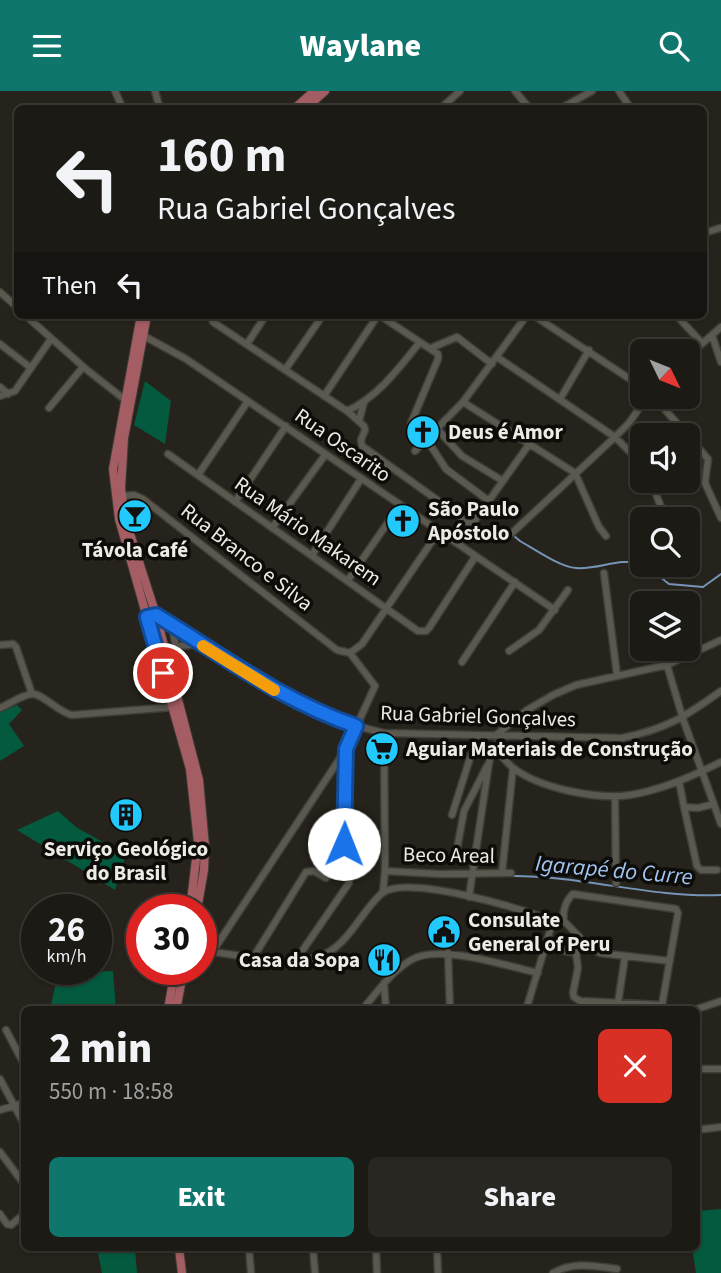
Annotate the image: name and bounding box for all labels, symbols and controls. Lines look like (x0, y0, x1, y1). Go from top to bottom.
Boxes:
text: Waylane (300, 23, 421, 69)
icon: menu (28, 27, 66, 65)
icon: search (655, 27, 693, 65)
text: 160 m (157, 121, 286, 191)
icon: left (42, 133, 133, 224)
text: Rua Gabriel Gonçalves (157, 186, 455, 232)
icon: left (111, 266, 149, 304)
text: Then (42, 267, 97, 304)
north arrow (630, 339, 700, 409)
map controls (630, 339, 700, 661)
street label: Rua Oscarito (289, 401, 397, 489)
church icon: Deus é Amor (404, 413, 442, 451)
place label: Deus é Amor (448, 417, 563, 447)
button: sound (630, 423, 700, 493)
street label: Rua Mário Makarem (228, 469, 388, 593)
place label: São Paulo Apóstolo (427, 494, 519, 548)
street label: Rua Branco e Silva (175, 496, 319, 618)
bar icon: Távola Café (116, 497, 154, 535)
church icon: São Paulo Apóstolo (384, 502, 422, 540)
button: search (630, 507, 700, 577)
place label: Távola Café (82, 535, 188, 565)
button: layers (630, 591, 700, 661)
pin (133, 643, 193, 703)
icon: arrive (144, 654, 182, 692)
street label: Rua Gabriel Gonçalves (380, 698, 577, 734)
supermarket icon: Aguiar Materiais de Construção (363, 730, 401, 768)
place label: Aguiar Materiais de Construção (405, 734, 693, 764)
building icon: Serviço Geológico do Brasil (107, 796, 145, 834)
position arrow (307, 807, 381, 881)
place label: Serviço Geológico do Brasil (44, 834, 208, 888)
street label: Beco Areal (403, 839, 495, 871)
water label: Igarapé do Curre (534, 847, 694, 893)
speed limit sign: 30 (126, 894, 217, 985)
text: 26 (48, 905, 85, 955)
place label: Consulate General of Peru (468, 905, 610, 959)
public building icon: Consulate General of Peru (425, 913, 463, 951)
restaurant icon: Casa da Sopa (365, 941, 403, 979)
text: km/h (47, 944, 86, 969)
place label: Casa da Sopa (239, 945, 360, 975)
text: 2 min (49, 1019, 152, 1079)
button: close (598, 1029, 672, 1103)
text: 550 m · 18:58 (49, 1075, 173, 1108)
button: Exit (49, 1157, 354, 1237)
button: Share (368, 1157, 672, 1237)

